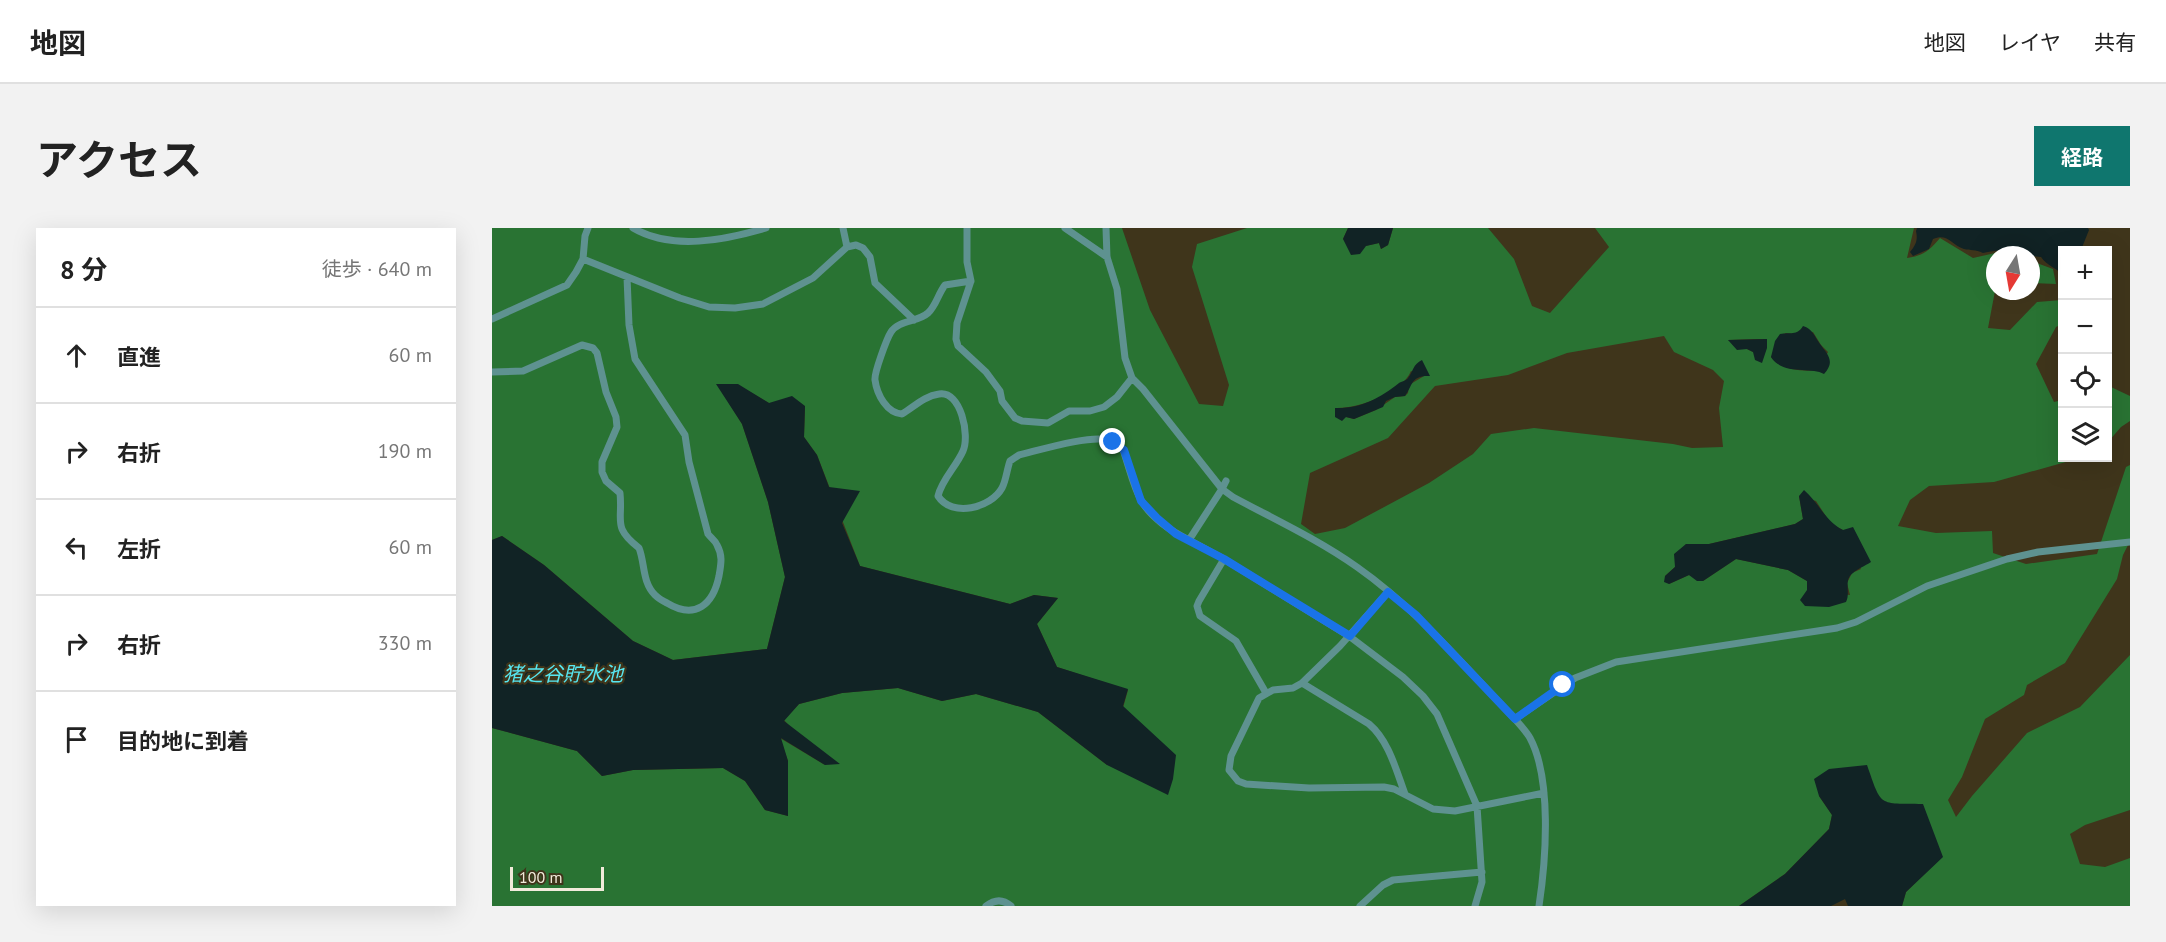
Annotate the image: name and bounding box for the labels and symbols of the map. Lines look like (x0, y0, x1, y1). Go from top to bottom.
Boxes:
north arrow (1986, 246, 2040, 300)
route end (1099, 428, 1125, 454)
water label: 猪之谷貯水池 (503, 661, 625, 687)
route start (1549, 671, 1575, 697)
scale bar (510, 864, 604, 892)

